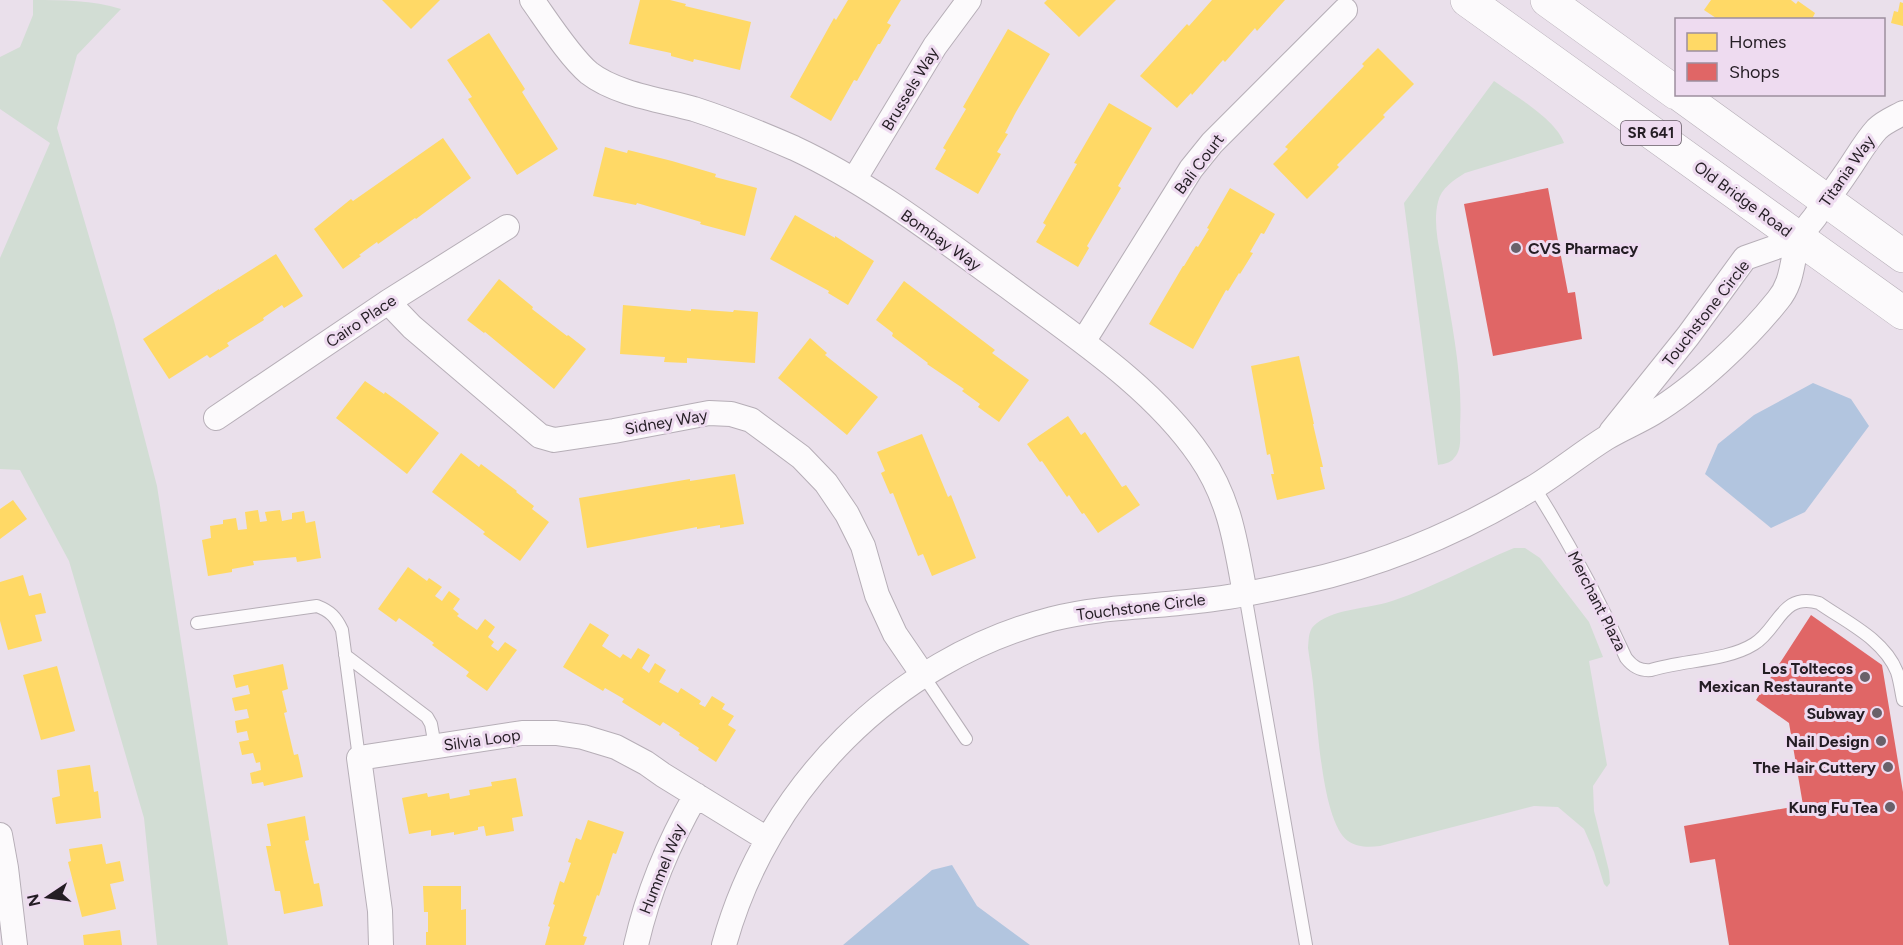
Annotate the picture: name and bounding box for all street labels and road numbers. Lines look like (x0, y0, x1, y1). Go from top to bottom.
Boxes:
street label: Brussels Way (878, 43, 943, 134)
road number: SR 641 (1621, 121, 1681, 145)
street label: Bali Court (1170, 130, 1228, 198)
street label: Titania Way (1816, 131, 1879, 210)
street label: Old Bridge Road (1690, 157, 1796, 241)
street label: Bombay Way (897, 205, 985, 275)
street label: Touchstone Circle (1659, 256, 1754, 370)
street label: Cairo Place (322, 291, 400, 351)
street label: Sidney Way (623, 405, 710, 439)
street label: Merchant Plaza (1564, 548, 1630, 654)
street label: Touchstone Circle (1076, 590, 1207, 624)
street label: Silvia Loop (442, 725, 522, 755)
street label: Hummel Way (635, 821, 689, 917)

